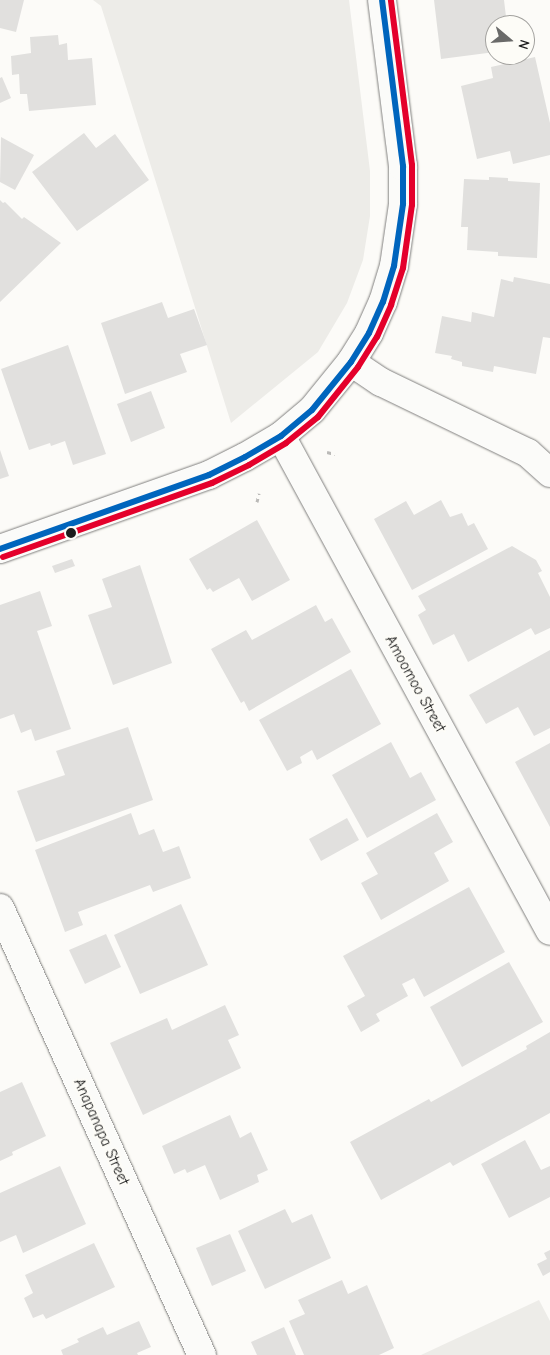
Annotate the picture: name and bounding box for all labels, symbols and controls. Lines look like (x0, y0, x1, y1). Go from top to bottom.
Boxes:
north arrow (485, 15, 535, 65)
text: N (514, 38, 533, 51)
unlabelled marker (66, 528, 76, 538)
street label: Amoomoo Street (381, 632, 449, 736)
street label: Anapanapa Street (69, 1076, 133, 1188)

